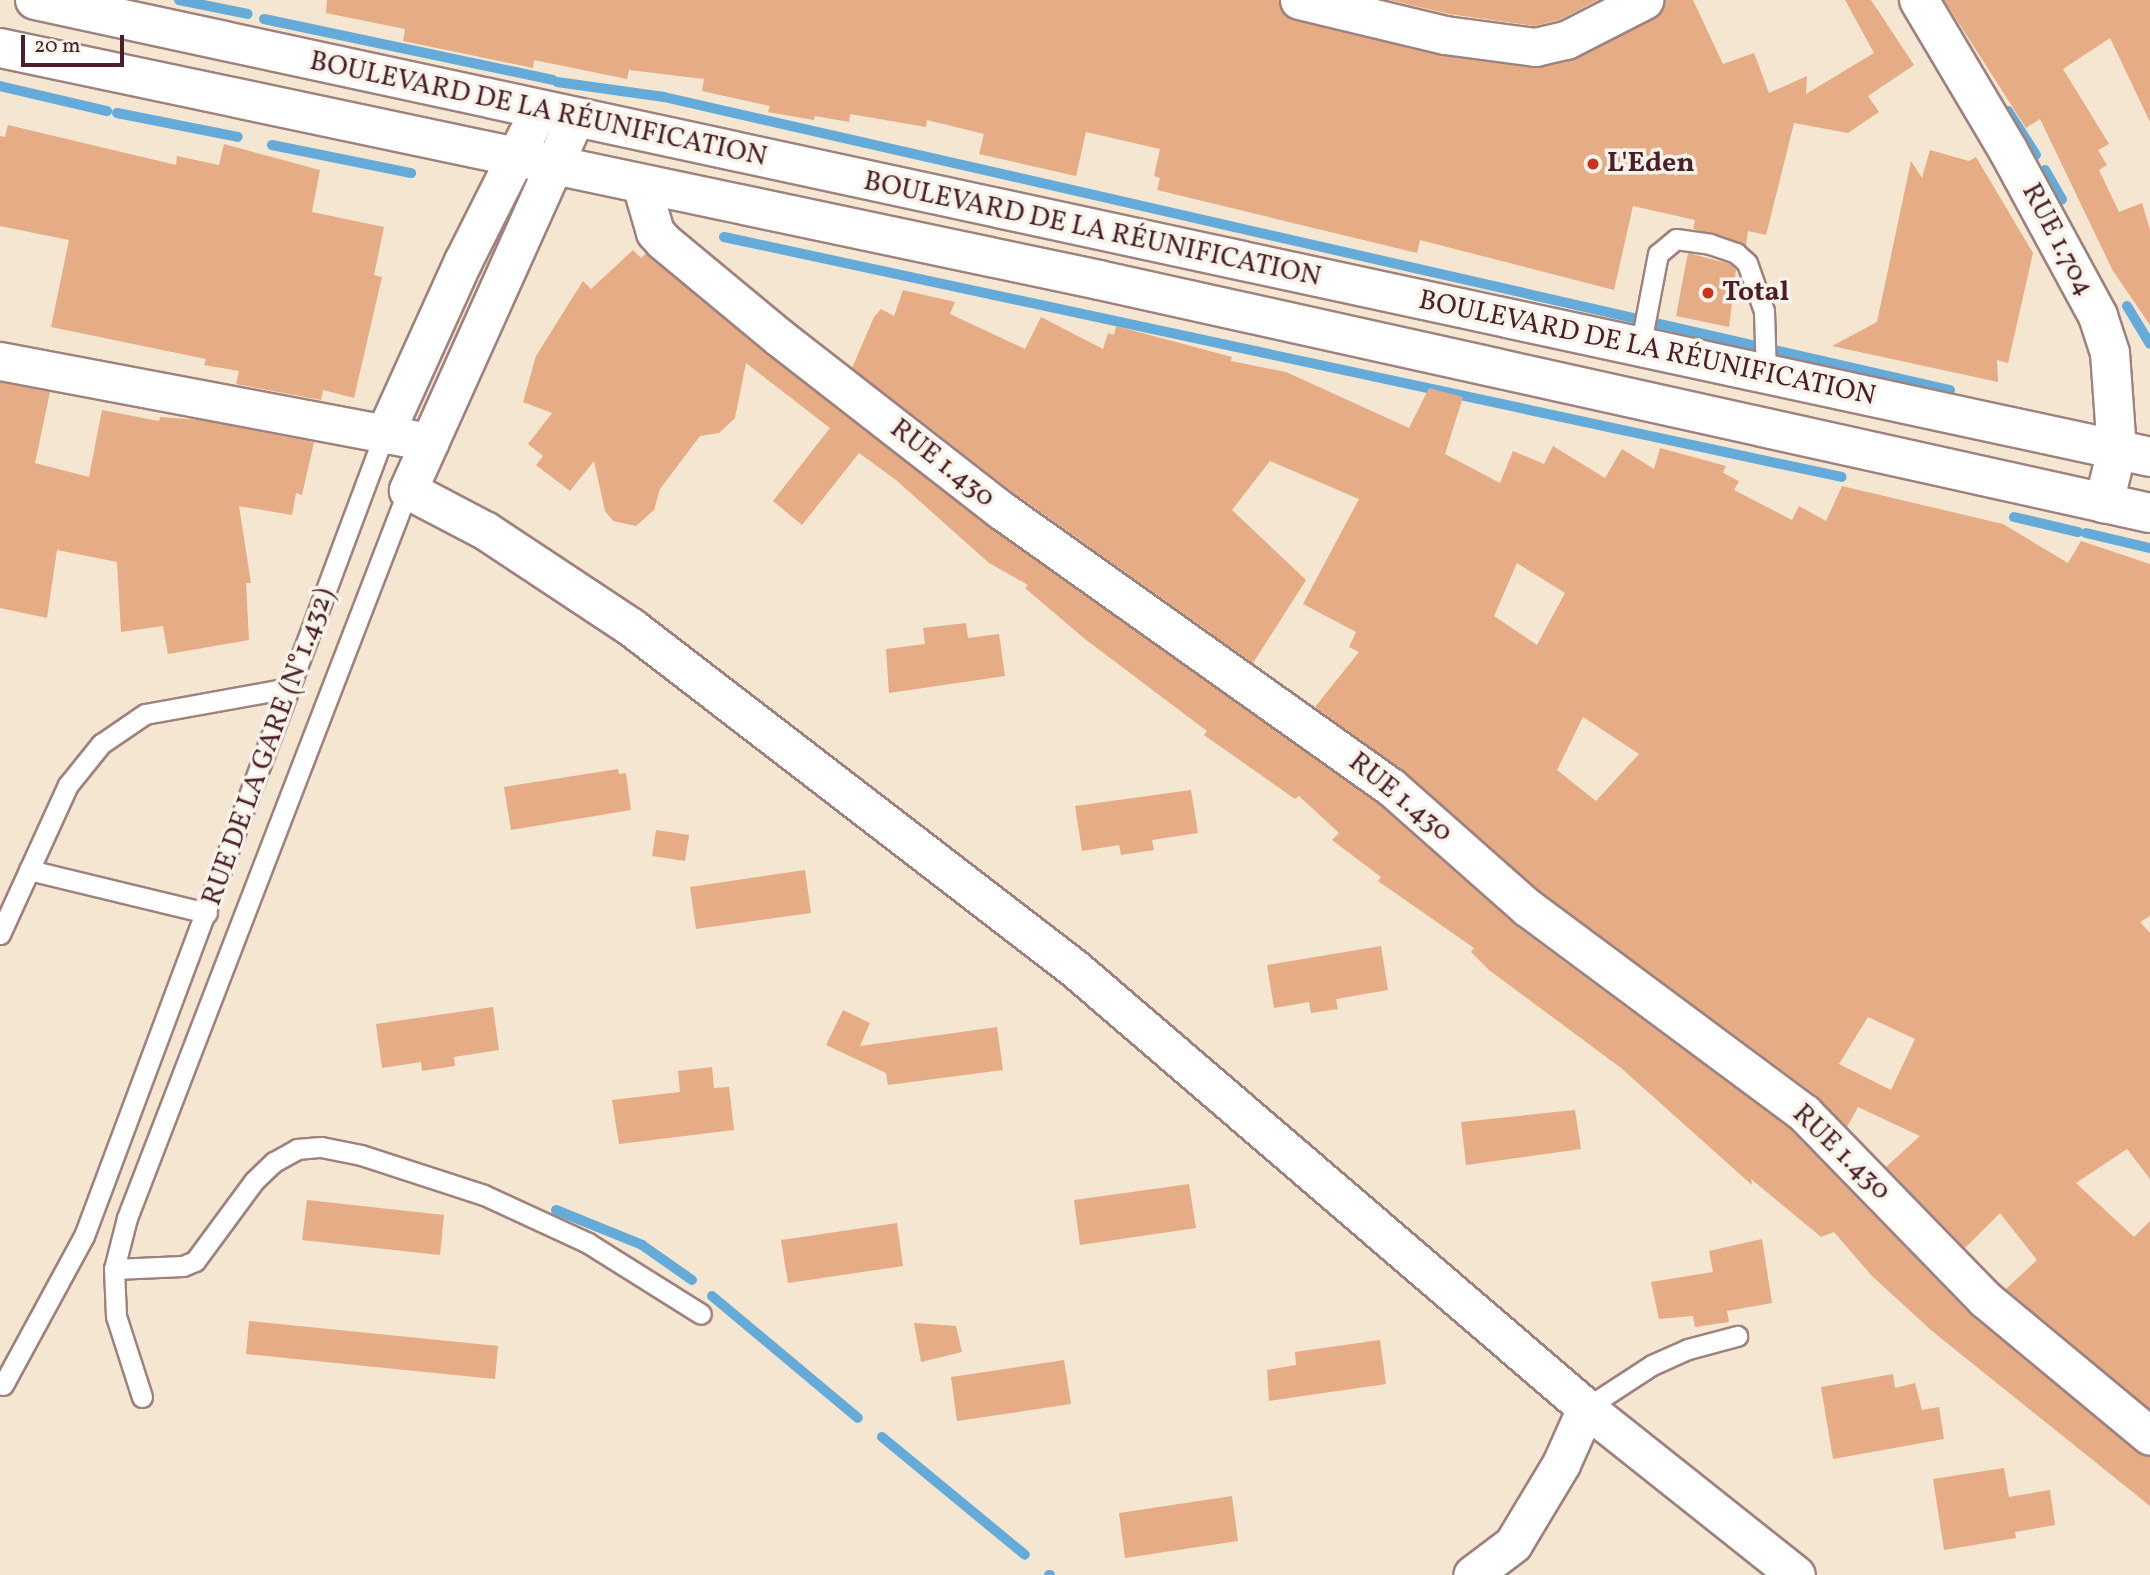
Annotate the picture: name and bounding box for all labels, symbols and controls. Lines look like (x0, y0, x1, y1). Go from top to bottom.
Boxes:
scale bar (24, 21, 128, 65)
text: 20 m (34, 32, 80, 61)
street label: BOULEVARD DE LA RÉUNIFICATION (306, 45, 770, 175)
place label: L'Eden (1607, 147, 1695, 181)
marker: L'Eden (1585, 156, 1601, 172)
street label: BOULEVARD DE LA RÉUNIFICATION (860, 165, 1324, 295)
street label: RUE 1.704 (2013, 178, 2101, 302)
place label: Total (1722, 276, 1789, 310)
street label: BOULEVARD DE LA RÉUNIFICATION (1415, 284, 1879, 414)
marker: Total (1700, 285, 1716, 301)
street label: RUE 1.430 (883, 413, 1001, 515)
street label: RUE DE LA GARE (N°1.432) (196, 584, 342, 910)
street label: RUE 1.430 (1341, 746, 1459, 850)
street label: RUE 1.430 (1785, 1098, 1897, 1208)

